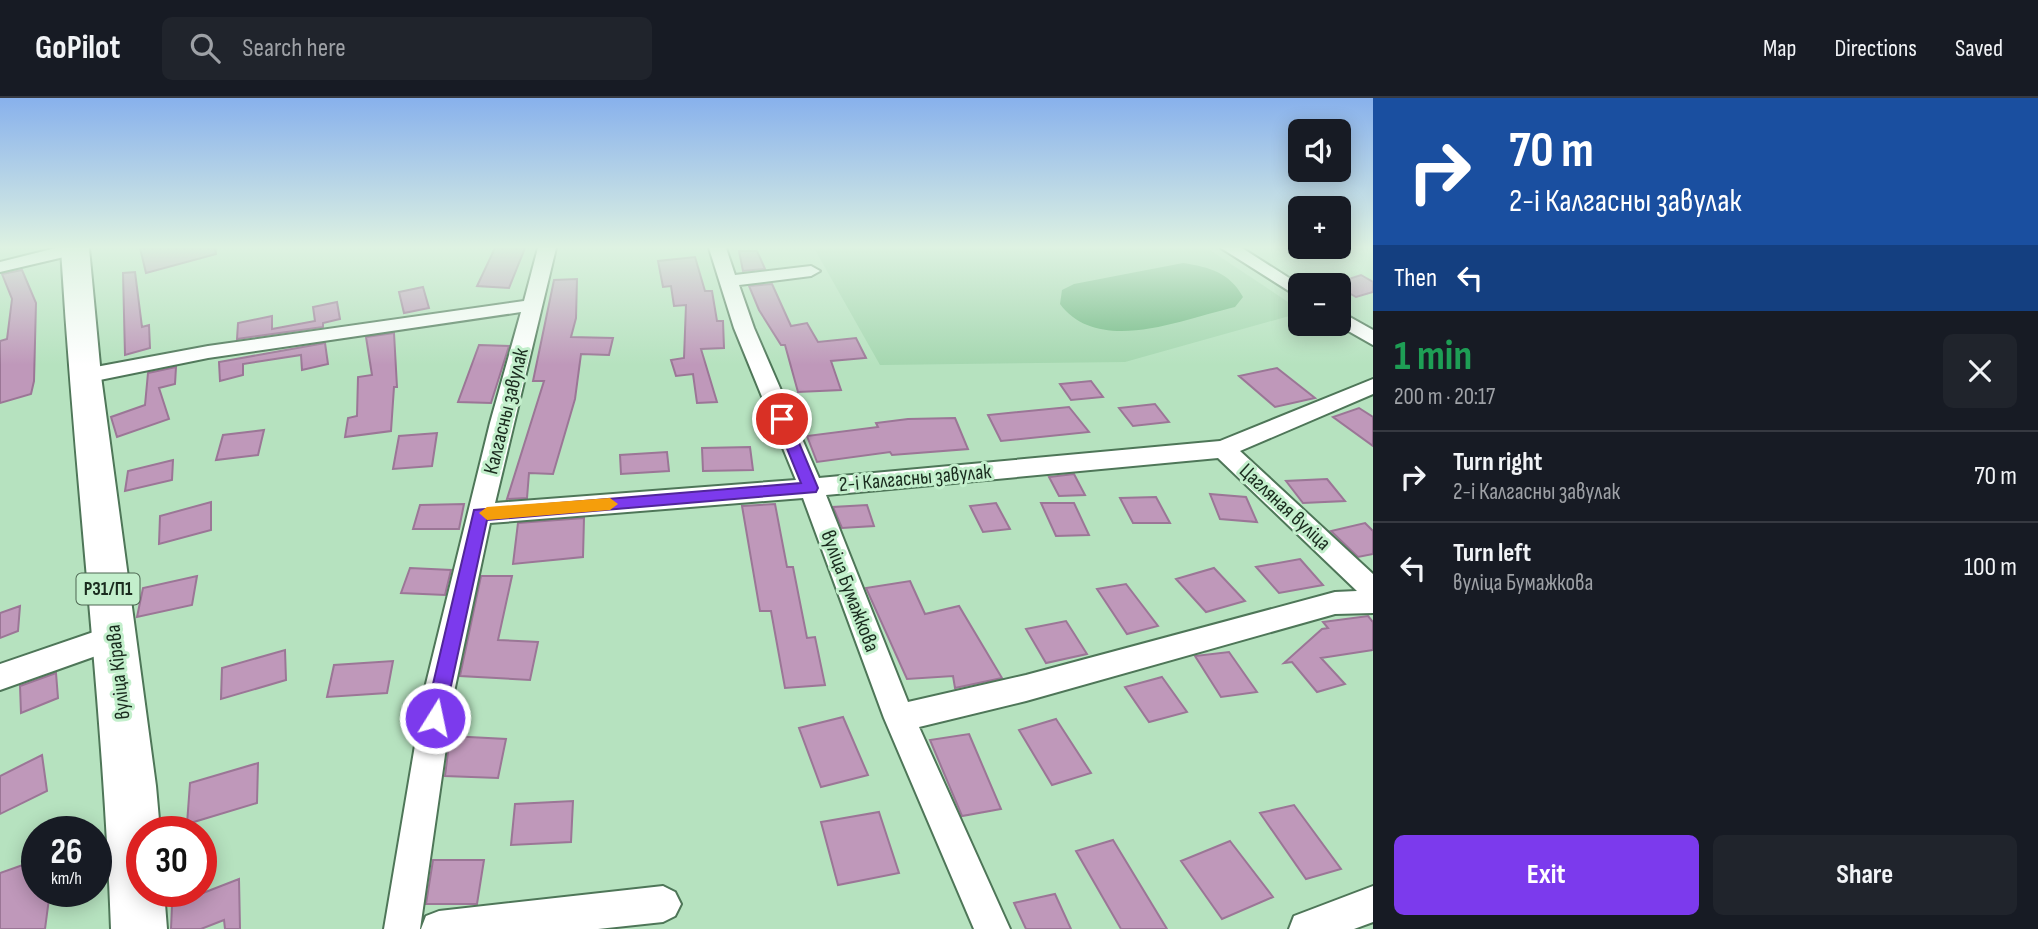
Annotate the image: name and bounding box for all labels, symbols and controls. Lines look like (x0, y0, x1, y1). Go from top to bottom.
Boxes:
search box (162, 17, 652, 80)
text: GoPilot (35, 28, 120, 68)
icon: search (186, 29, 224, 67)
text: Search here (242, 33, 346, 64)
text: Map (1763, 34, 1796, 63)
text: Directions (1834, 34, 1917, 63)
text: Saved (1955, 34, 2003, 63)
map controls (1288, 119, 1351, 336)
button: sound (1288, 119, 1351, 182)
text: 70 m (1509, 122, 1594, 181)
icon: right (1394, 126, 1485, 217)
text: 2-і Калгасны завулак (1509, 182, 1742, 221)
button: + (1288, 196, 1351, 259)
icon: left (1451, 259, 1489, 297)
text: Then (1394, 263, 1437, 294)
button: − (1288, 273, 1351, 336)
text: 1 min (1394, 331, 1472, 382)
button: close (1943, 334, 2017, 408)
street label: Калгасны завулак (478, 345, 534, 477)
text: 200 m · 20:17 (1394, 383, 1495, 411)
pin (752, 389, 812, 449)
icon: arrive (763, 400, 801, 438)
text: Turn right (1453, 447, 1542, 478)
street label: Цагляная вуліца (1234, 458, 1336, 556)
icon: right (1394, 458, 1432, 496)
street label: 2-і Калгасны завулак (838, 459, 992, 497)
text: 70 m (1974, 461, 2017, 492)
text: 2-і Калгасны завулак (1453, 478, 1620, 506)
street label: вуліца Бумажкова (815, 527, 885, 655)
text: Turn left (1453, 538, 1531, 569)
icon: left (1394, 549, 1432, 587)
text: 100 m (1964, 552, 2017, 583)
text: вуліца Бумажкова (1453, 569, 1593, 597)
road number: Р31/П1 (76, 574, 140, 604)
street label: вуліца Кірава (101, 623, 135, 721)
position arrow (398, 681, 472, 755)
speed limit sign: 30 (126, 816, 217, 907)
text: 26 (51, 831, 82, 874)
button: Exit (1394, 835, 1699, 915)
button: Share (1713, 835, 2017, 915)
text: km/h (51, 868, 82, 889)

